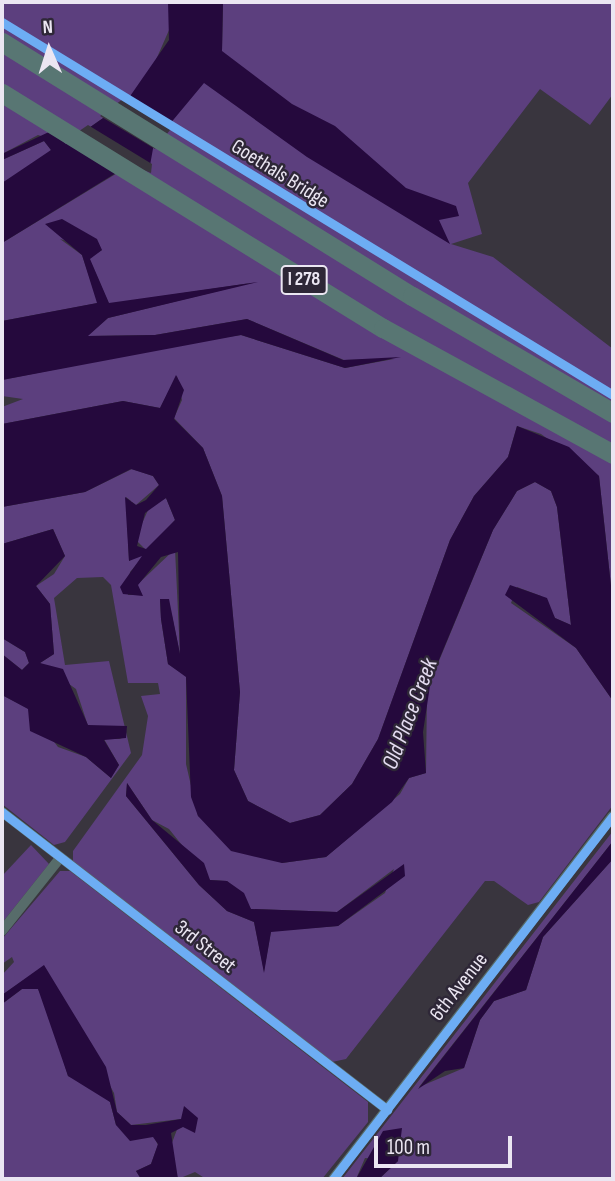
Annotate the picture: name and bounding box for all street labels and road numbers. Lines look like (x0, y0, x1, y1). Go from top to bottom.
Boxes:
street label: Goethals Bridge (226, 134, 334, 214)
road number: I 278 (280, 264, 328, 296)
street label: 3rd Street (169, 915, 241, 979)
street label: 6th Avenue (425, 948, 493, 1026)

